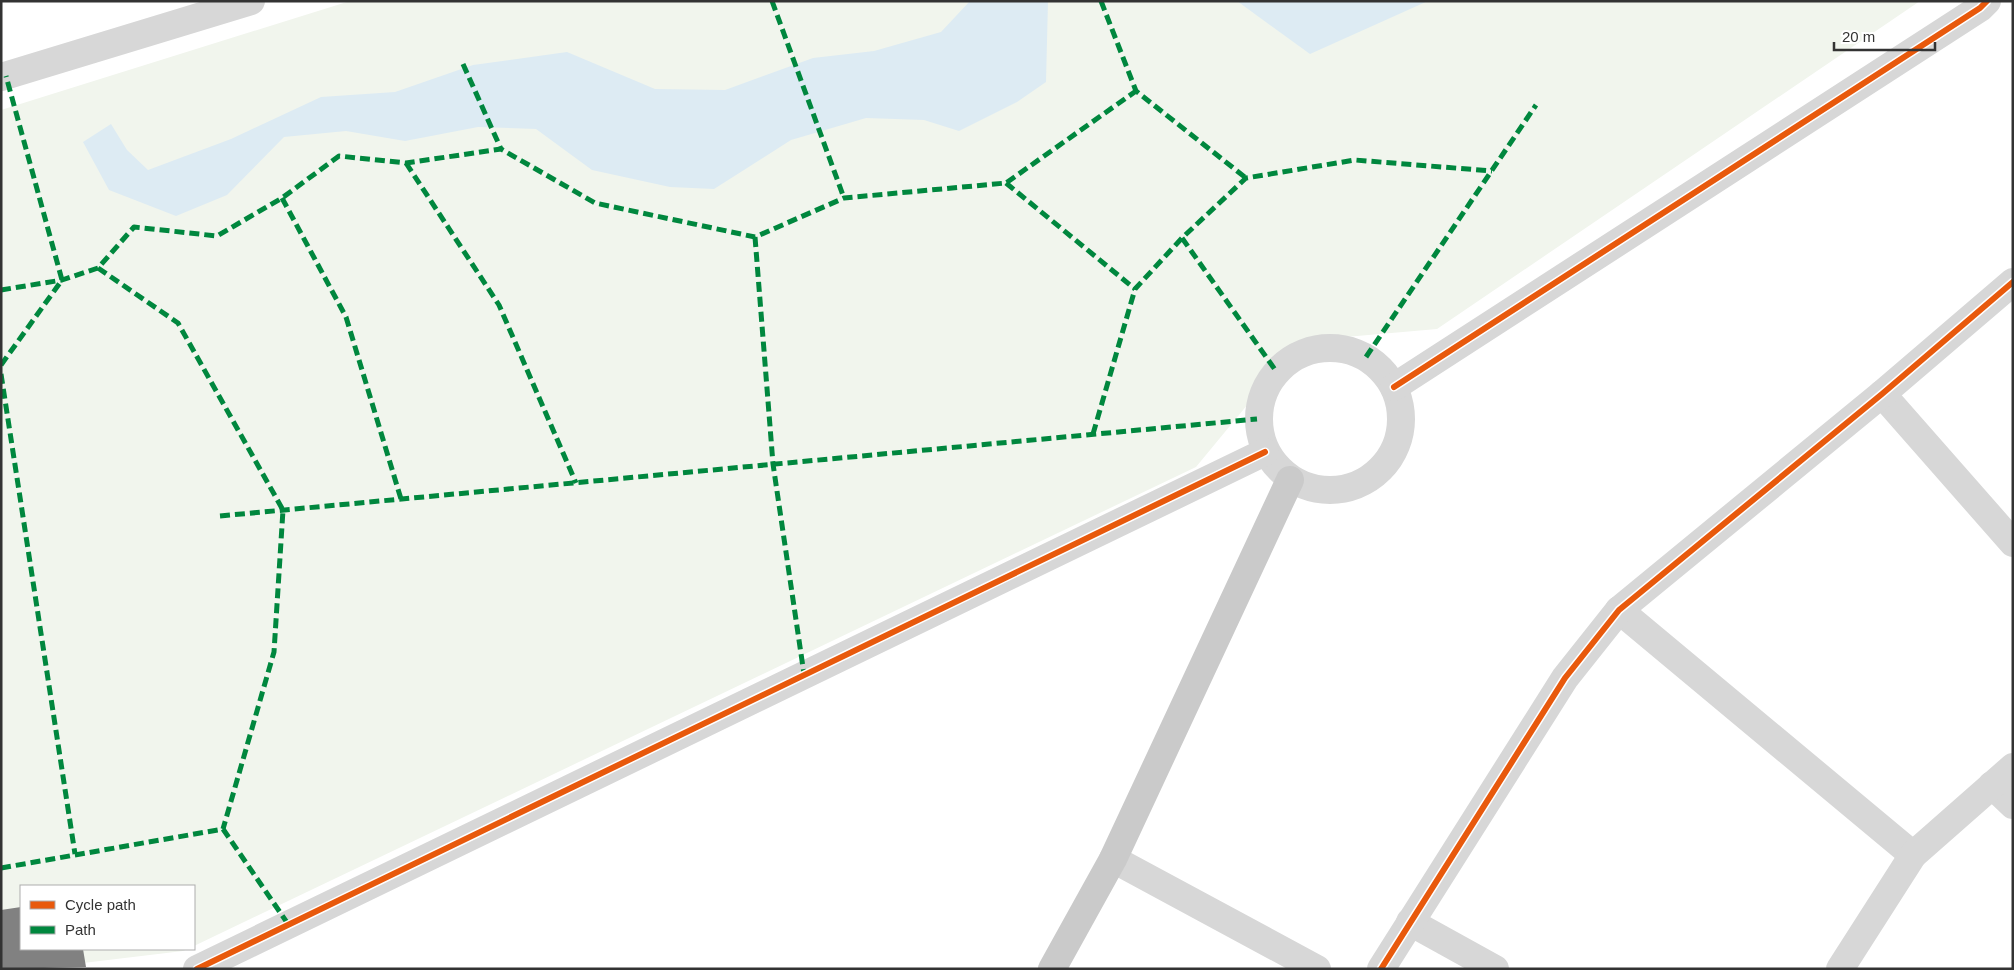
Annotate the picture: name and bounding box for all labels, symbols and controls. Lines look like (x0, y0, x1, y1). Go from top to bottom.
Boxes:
scale bar (1834, 20, 1935, 52)
text: 20 m (1842, 28, 1875, 45)
legend (20, 885, 195, 950)
text: Cycle path (65, 896, 136, 913)
text: Path (65, 921, 96, 938)

